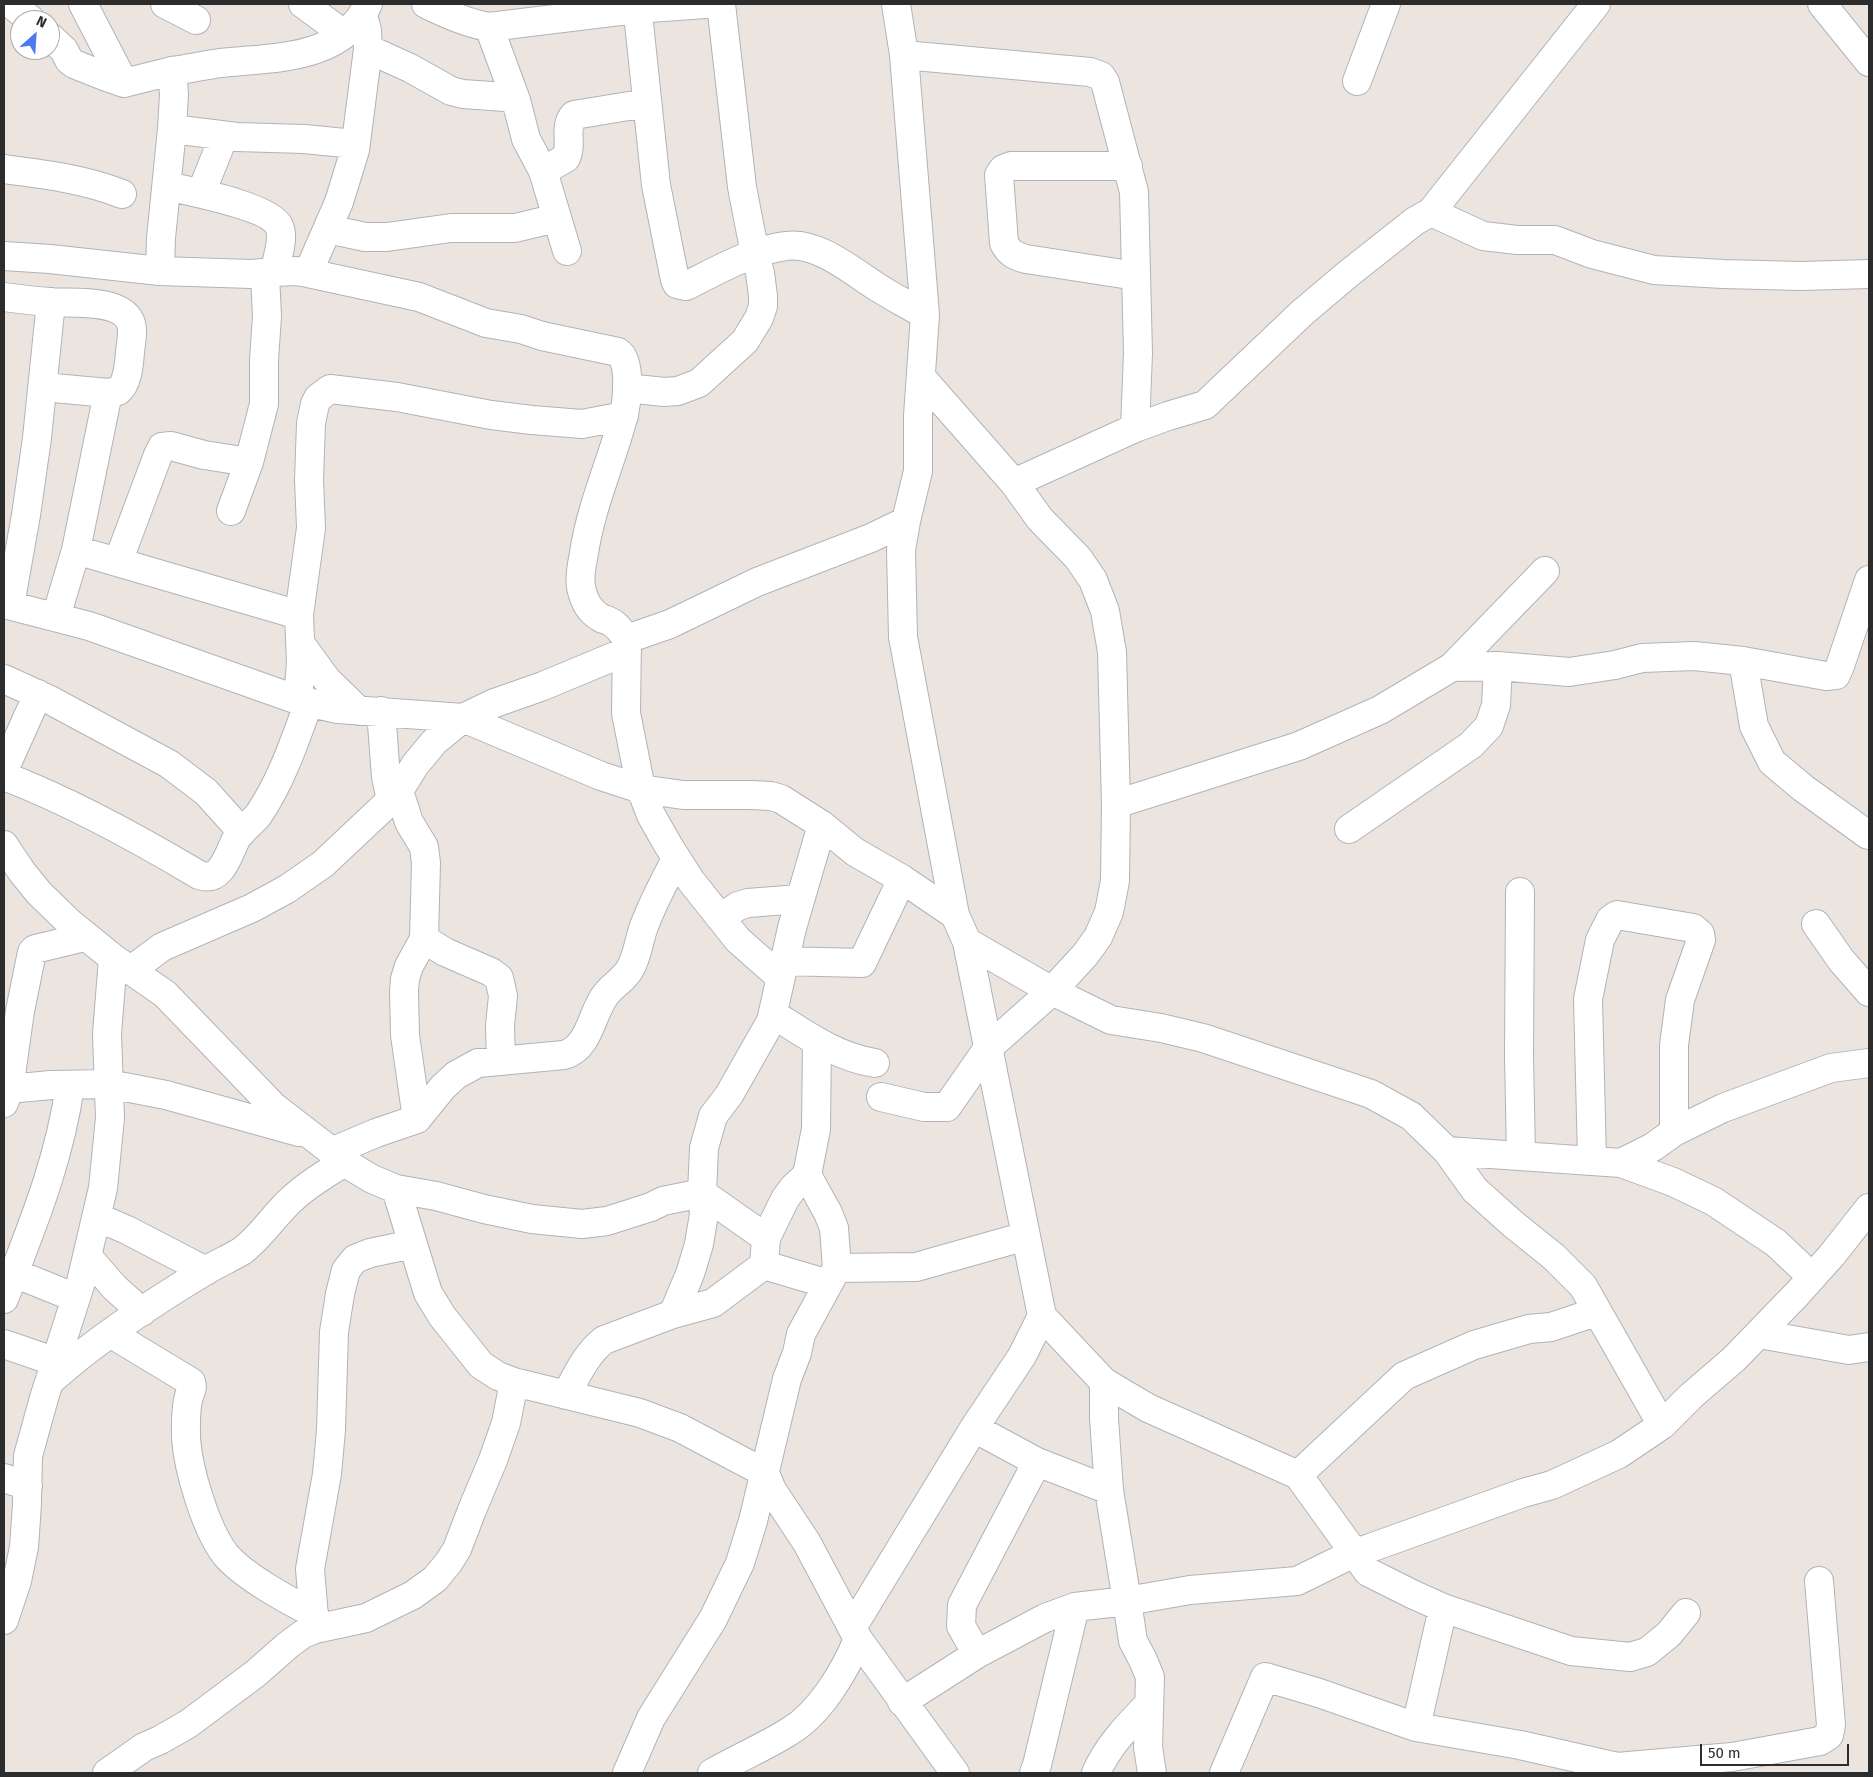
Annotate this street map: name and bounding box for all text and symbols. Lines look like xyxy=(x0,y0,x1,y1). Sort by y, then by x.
north arrow xyxy=(10,10,60,60)
text: N xyxy=(33,12,49,32)
scale bar xyxy=(1703,1734,1852,1766)
text: 50 m xyxy=(1708,1744,1741,1762)

